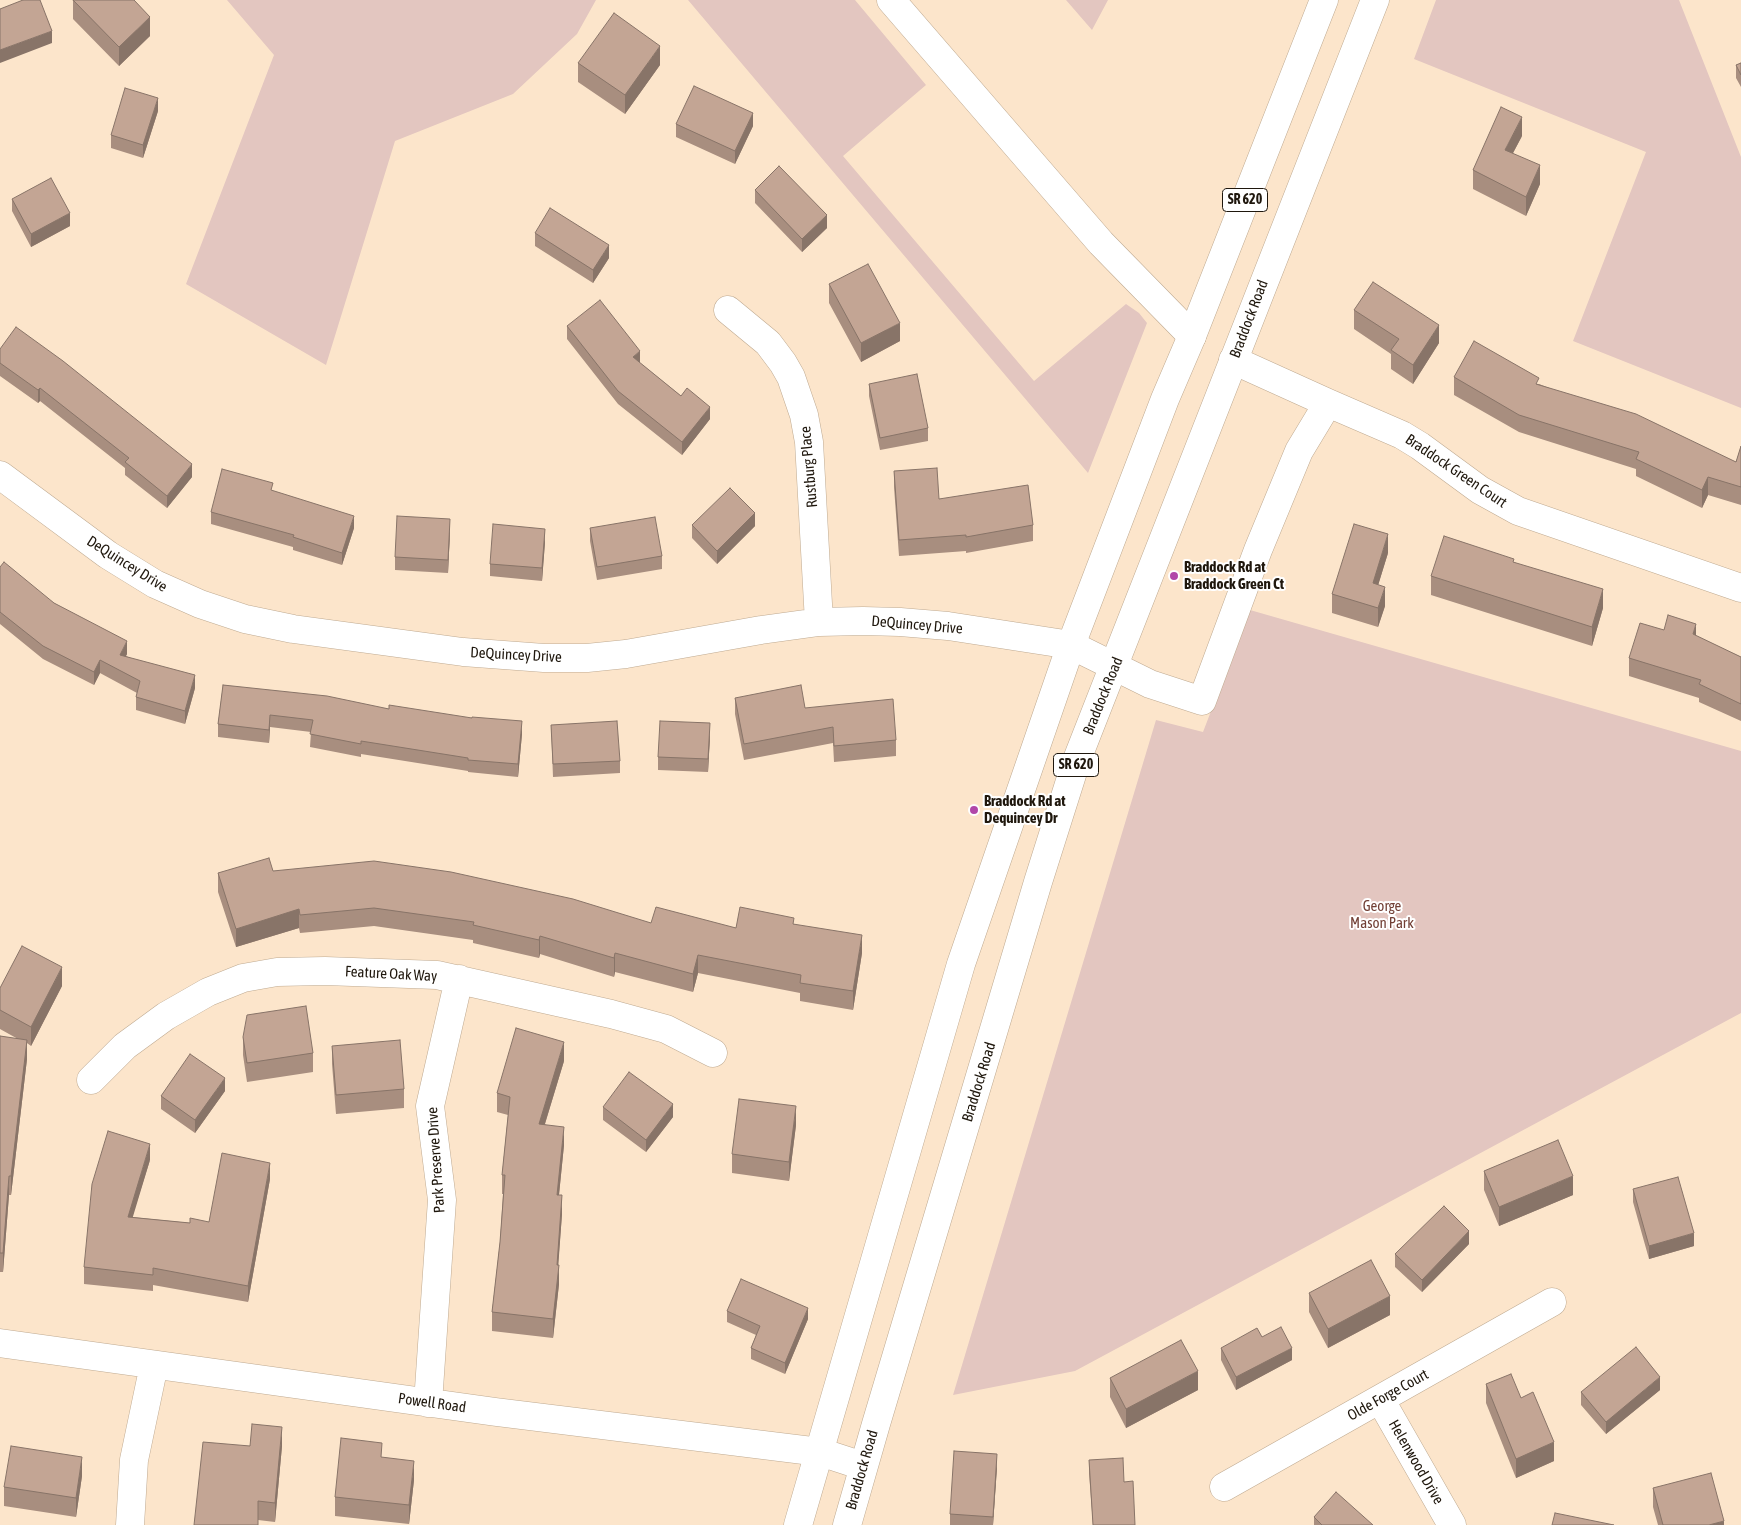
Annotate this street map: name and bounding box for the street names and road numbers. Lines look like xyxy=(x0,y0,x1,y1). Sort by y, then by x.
road number: SR 620 xyxy=(1222,188,1268,212)
street label: Braddock Road xyxy=(1226,277,1272,361)
street label: Rustburg Place xyxy=(796,425,822,509)
street label: Braddock Green Court xyxy=(1402,430,1510,512)
street label: DeQuincey Drive xyxy=(83,532,171,596)
street label: DeQuincey Drive xyxy=(871,612,963,638)
street label: DeQuincey Drive xyxy=(470,644,562,666)
street label: Braddock Road xyxy=(1079,654,1127,738)
road number: SR 620 xyxy=(1054,754,1098,776)
street label: Feature Oak Way xyxy=(344,963,438,985)
street label: Braddock Road xyxy=(958,1040,1000,1124)
street label: Park Preserve Drive xyxy=(423,1106,449,1214)
street label: Olde Forge Court xyxy=(1344,1365,1432,1425)
street label: Powell Road xyxy=(397,1389,467,1417)
street label: Helenwood Drive xyxy=(1385,1417,1447,1507)
street label: Braddock Road xyxy=(842,1428,882,1512)

